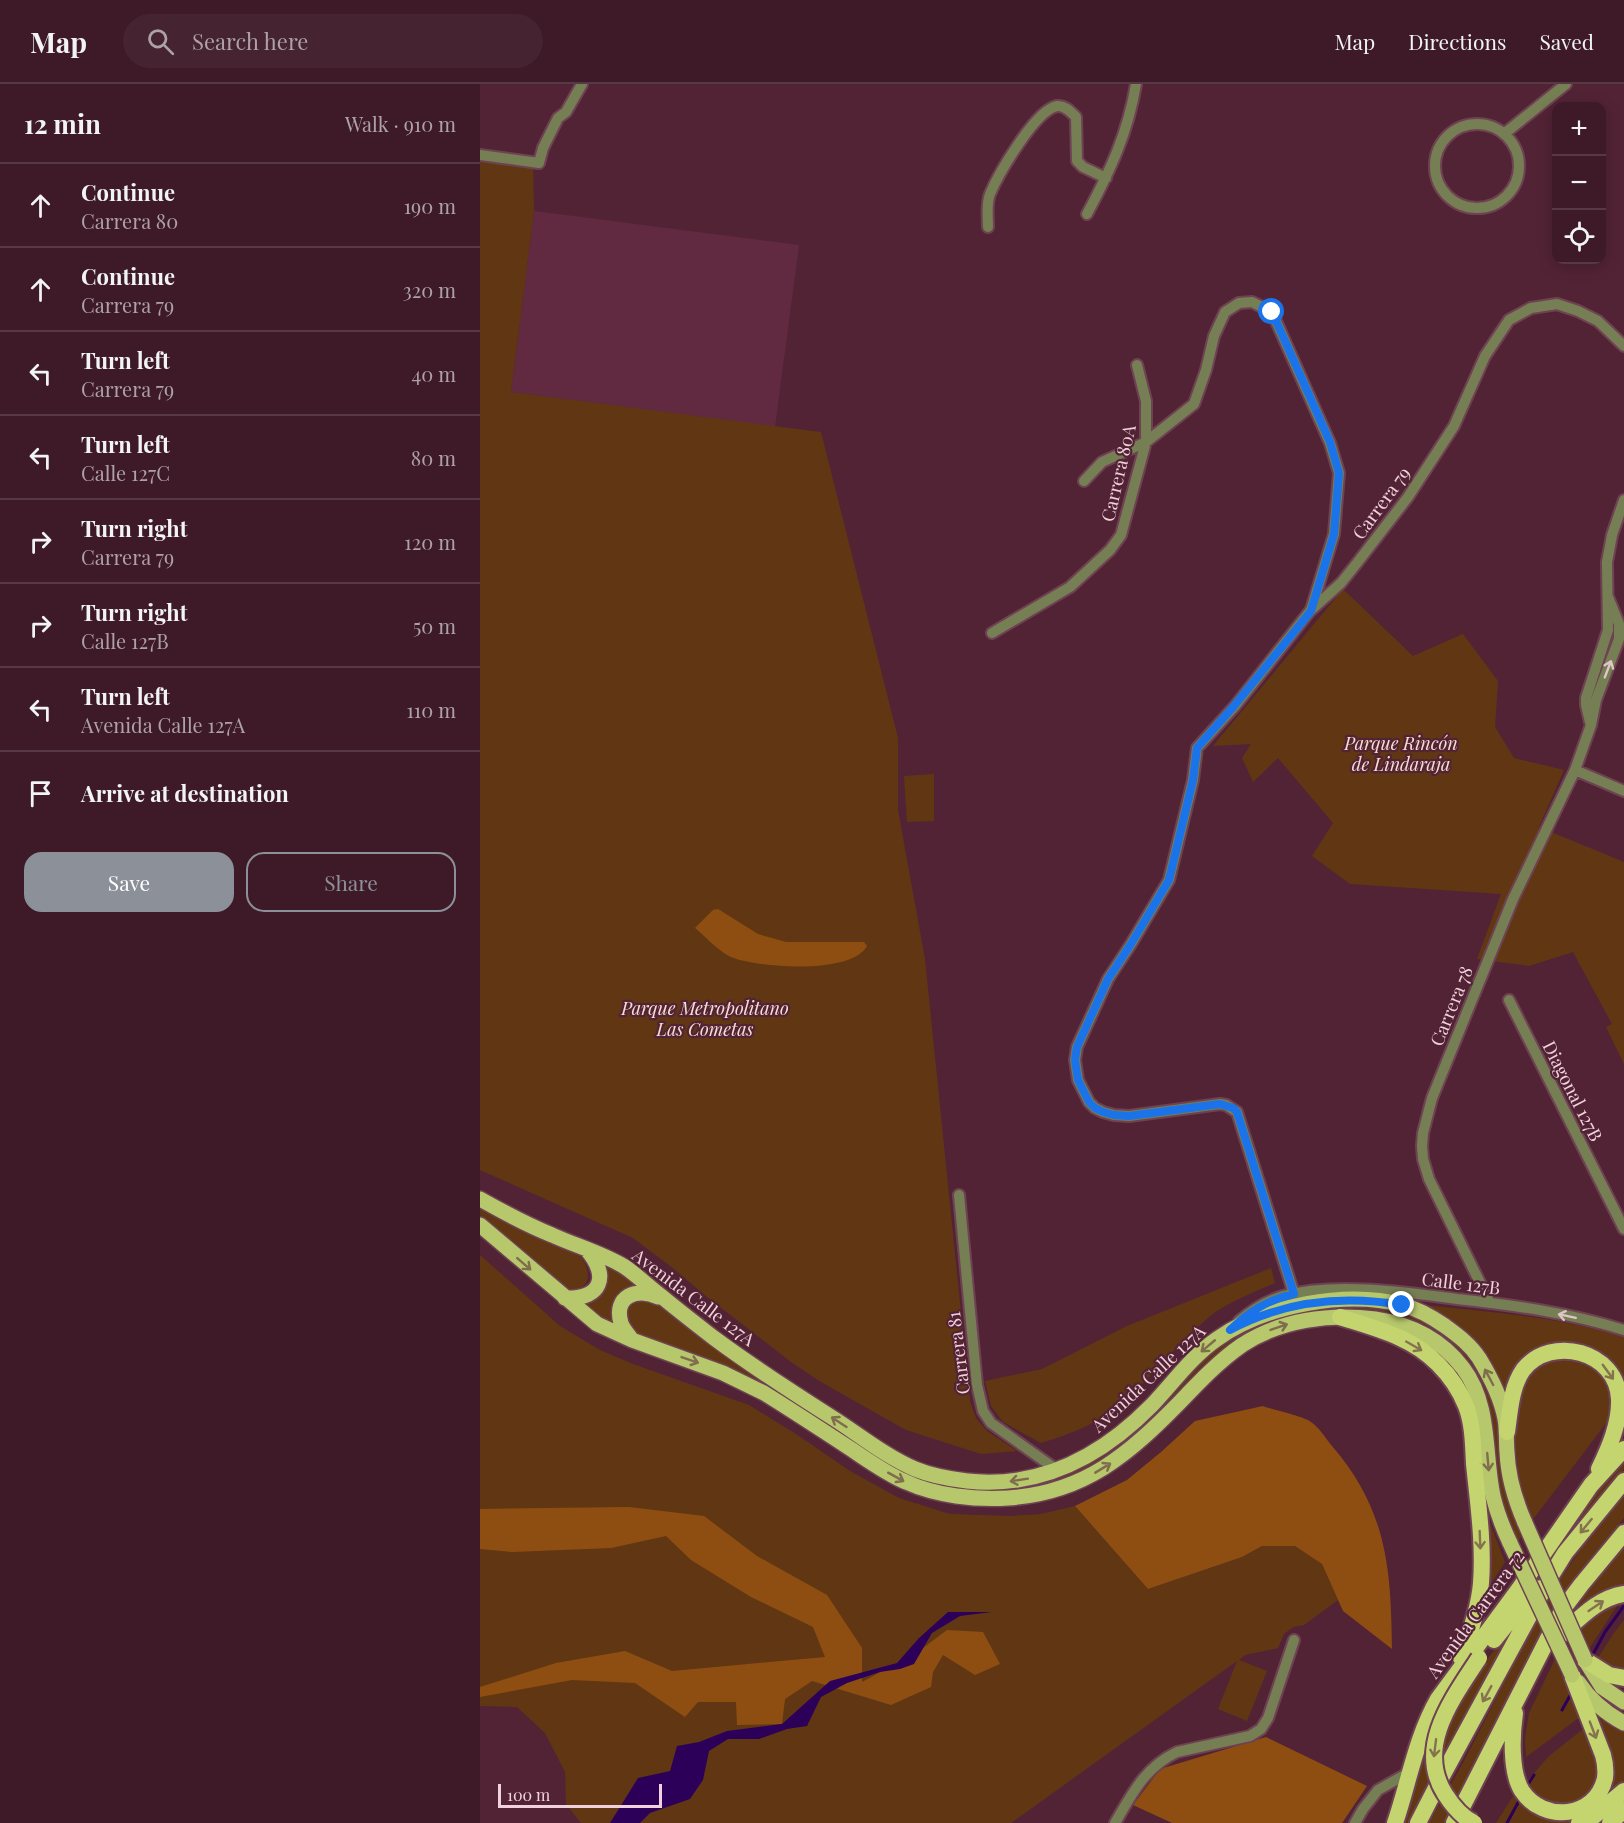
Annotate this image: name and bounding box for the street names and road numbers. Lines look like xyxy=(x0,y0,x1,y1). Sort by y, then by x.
street label: Carrera 80A xyxy=(1095,421,1141,524)
street label: Carrera 79 xyxy=(1347,462,1415,544)
street label: Carrera 78 xyxy=(1424,963,1478,1049)
street label: Diagonal 127B xyxy=(1537,1037,1609,1145)
street label: Avenida Calle 127A xyxy=(627,1242,761,1351)
street label: Calle 127B xyxy=(1420,1266,1502,1300)
street label: Carrera 81 xyxy=(941,1310,975,1396)
street label: Avenida Calle 127A xyxy=(1085,1318,1211,1438)
street label: Avenida Carrera 72 xyxy=(1420,1545,1529,1683)

